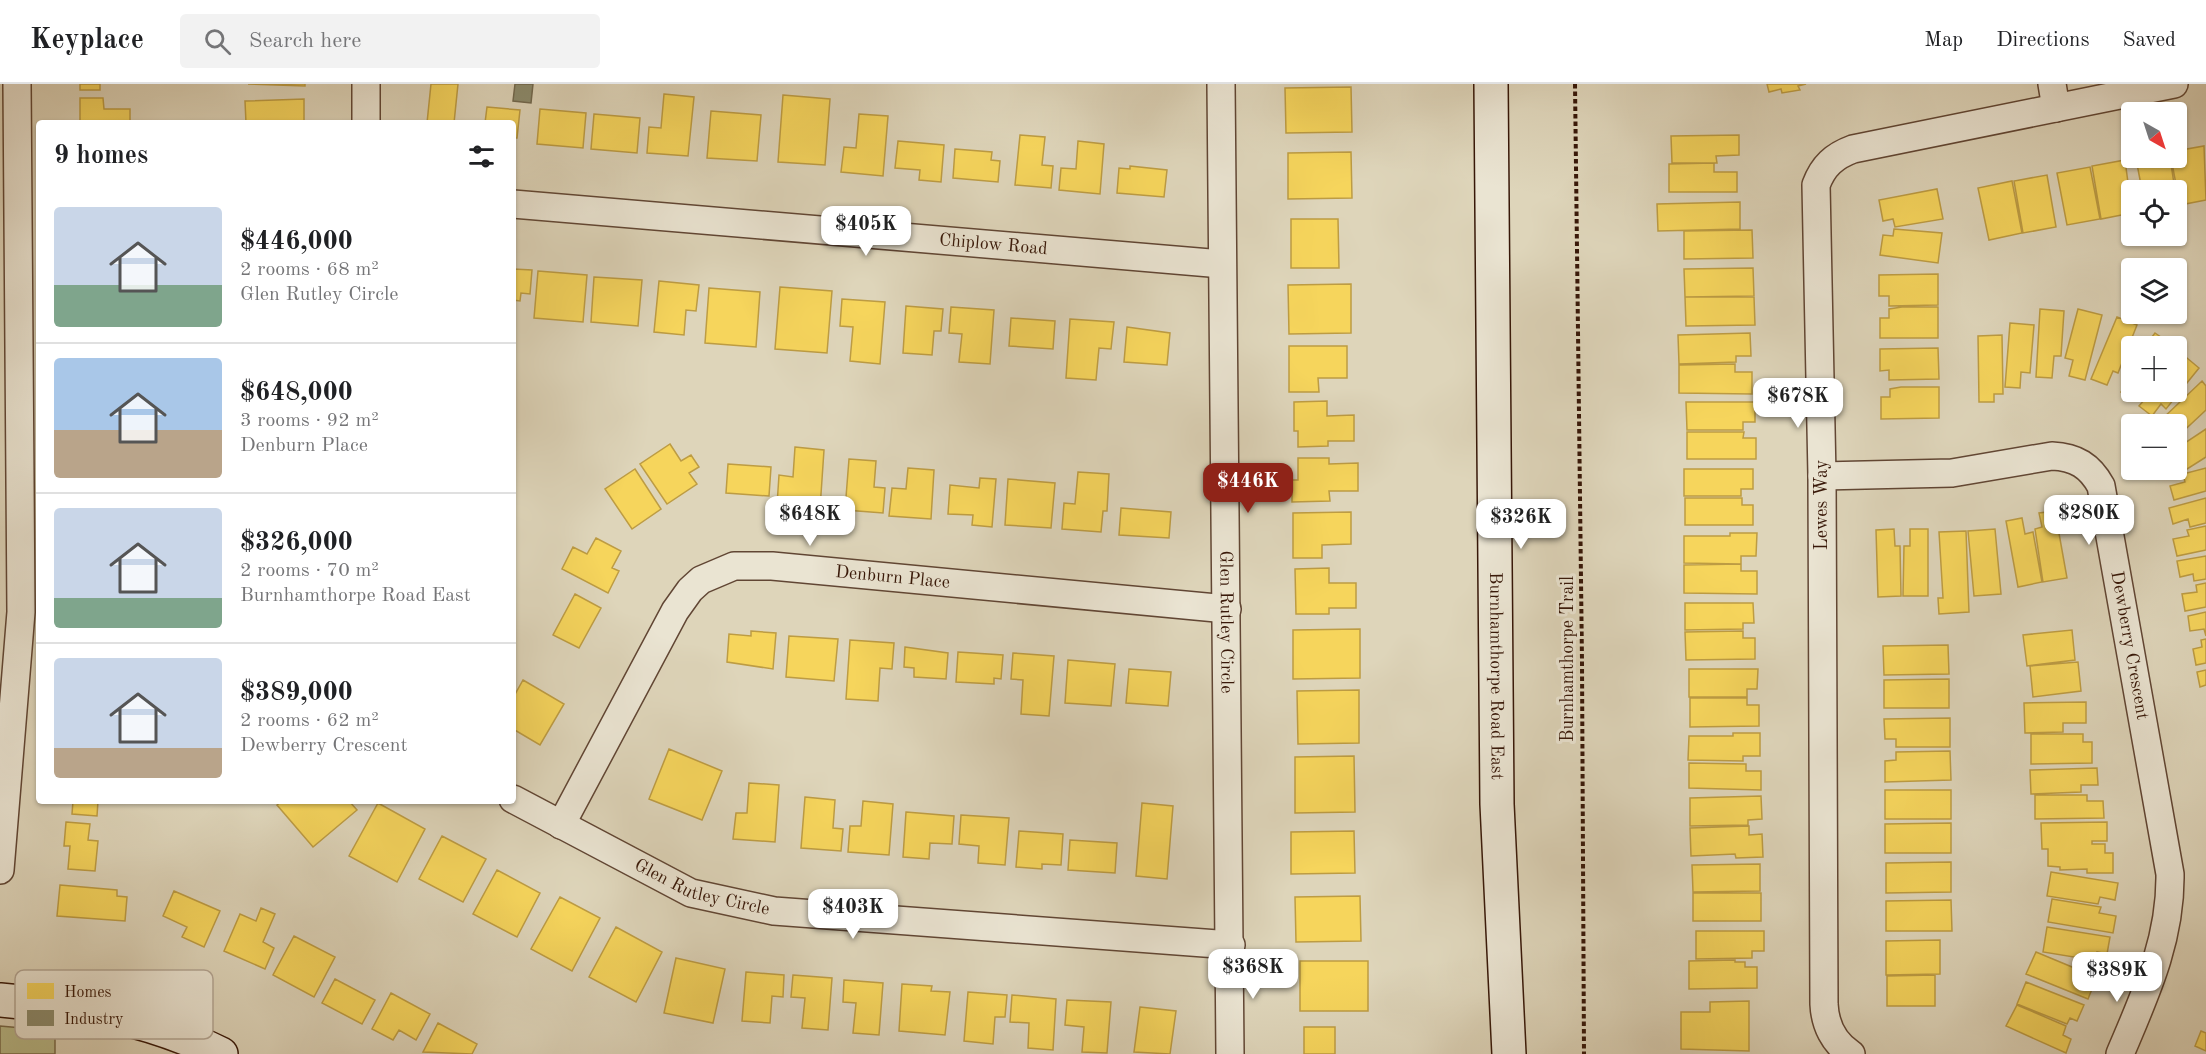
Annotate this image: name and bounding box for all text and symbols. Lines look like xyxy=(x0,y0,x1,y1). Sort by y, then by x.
search box xyxy=(180,14,600,68)
icon: search xyxy=(201,25,234,58)
text: Keyplace xyxy=(30,27,144,55)
text: Search here xyxy=(249,30,361,52)
text: Map xyxy=(1924,30,1963,51)
text: Directions xyxy=(1996,30,2090,51)
text: Saved xyxy=(2123,30,2176,51)
north arrow xyxy=(2121,102,2187,168)
map controls xyxy=(2121,102,2187,480)
icon: filters xyxy=(465,140,498,173)
text: 9 homes xyxy=(54,143,148,169)
button: locate xyxy=(2121,180,2187,246)
pin: $405K xyxy=(824,206,908,257)
text: $405K xyxy=(835,215,897,235)
text: $446,000 xyxy=(240,229,353,255)
icon: home xyxy=(102,231,174,303)
street label: Chiplow Road xyxy=(938,231,1048,258)
button: layers xyxy=(2121,258,2187,324)
text: 2 rooms · 68 m² xyxy=(240,260,379,280)
text: Glen Rutley Circle xyxy=(240,285,399,305)
button: + xyxy=(2121,336,2187,402)
pin: $678K xyxy=(1756,378,1840,429)
text: $648,000 xyxy=(240,380,353,406)
icon: home xyxy=(102,382,174,454)
text: $678K xyxy=(1767,387,1829,407)
text: 3 rooms · 92 m² xyxy=(240,411,379,431)
button: − xyxy=(2121,414,2187,480)
text: Denburn Place xyxy=(240,436,368,456)
street label: Lewes Way xyxy=(1813,459,1831,550)
pin: $446K xyxy=(1206,463,1290,514)
text: $446K xyxy=(1217,472,1279,492)
pin: $280K xyxy=(2047,495,2131,546)
pin: $648K xyxy=(768,496,852,547)
pin: $326K xyxy=(1479,499,1563,550)
text: $280K xyxy=(2058,504,2120,524)
text: $648K xyxy=(779,505,841,525)
text: $326K xyxy=(1490,508,1552,528)
text: $326,000 xyxy=(240,530,353,556)
icon: home xyxy=(102,532,174,604)
street label: Glen Rutley Circle xyxy=(1216,550,1236,693)
text: 2 rooms · 70 m² xyxy=(240,561,379,581)
street label: Denburn Place xyxy=(834,563,951,592)
street label: Dewberry Crescent xyxy=(2107,570,2151,721)
street label: Burnhamthorpe Road East xyxy=(1486,572,1506,780)
street label: Burnhamthorpe Trail xyxy=(1559,576,1577,742)
text: Burnhamthorpe Road East xyxy=(240,586,471,606)
text: $389,000 xyxy=(240,680,353,706)
icon: home xyxy=(102,682,174,754)
text: 2 rooms · 62 m² xyxy=(240,711,379,731)
text: Dewberry Crescent xyxy=(240,736,408,756)
street label: Glen Rutley Circle xyxy=(631,856,771,919)
pin: $403K xyxy=(811,889,895,940)
text: $403K xyxy=(822,898,884,918)
pin: $368K xyxy=(1211,949,1295,1000)
pin: $389K xyxy=(2075,952,2159,1003)
text: $368K xyxy=(1222,958,1284,978)
text: $389K xyxy=(2086,961,2148,981)
legend xyxy=(15,970,213,1039)
text: Homes xyxy=(64,985,112,1001)
text: Industry xyxy=(64,1012,124,1028)

